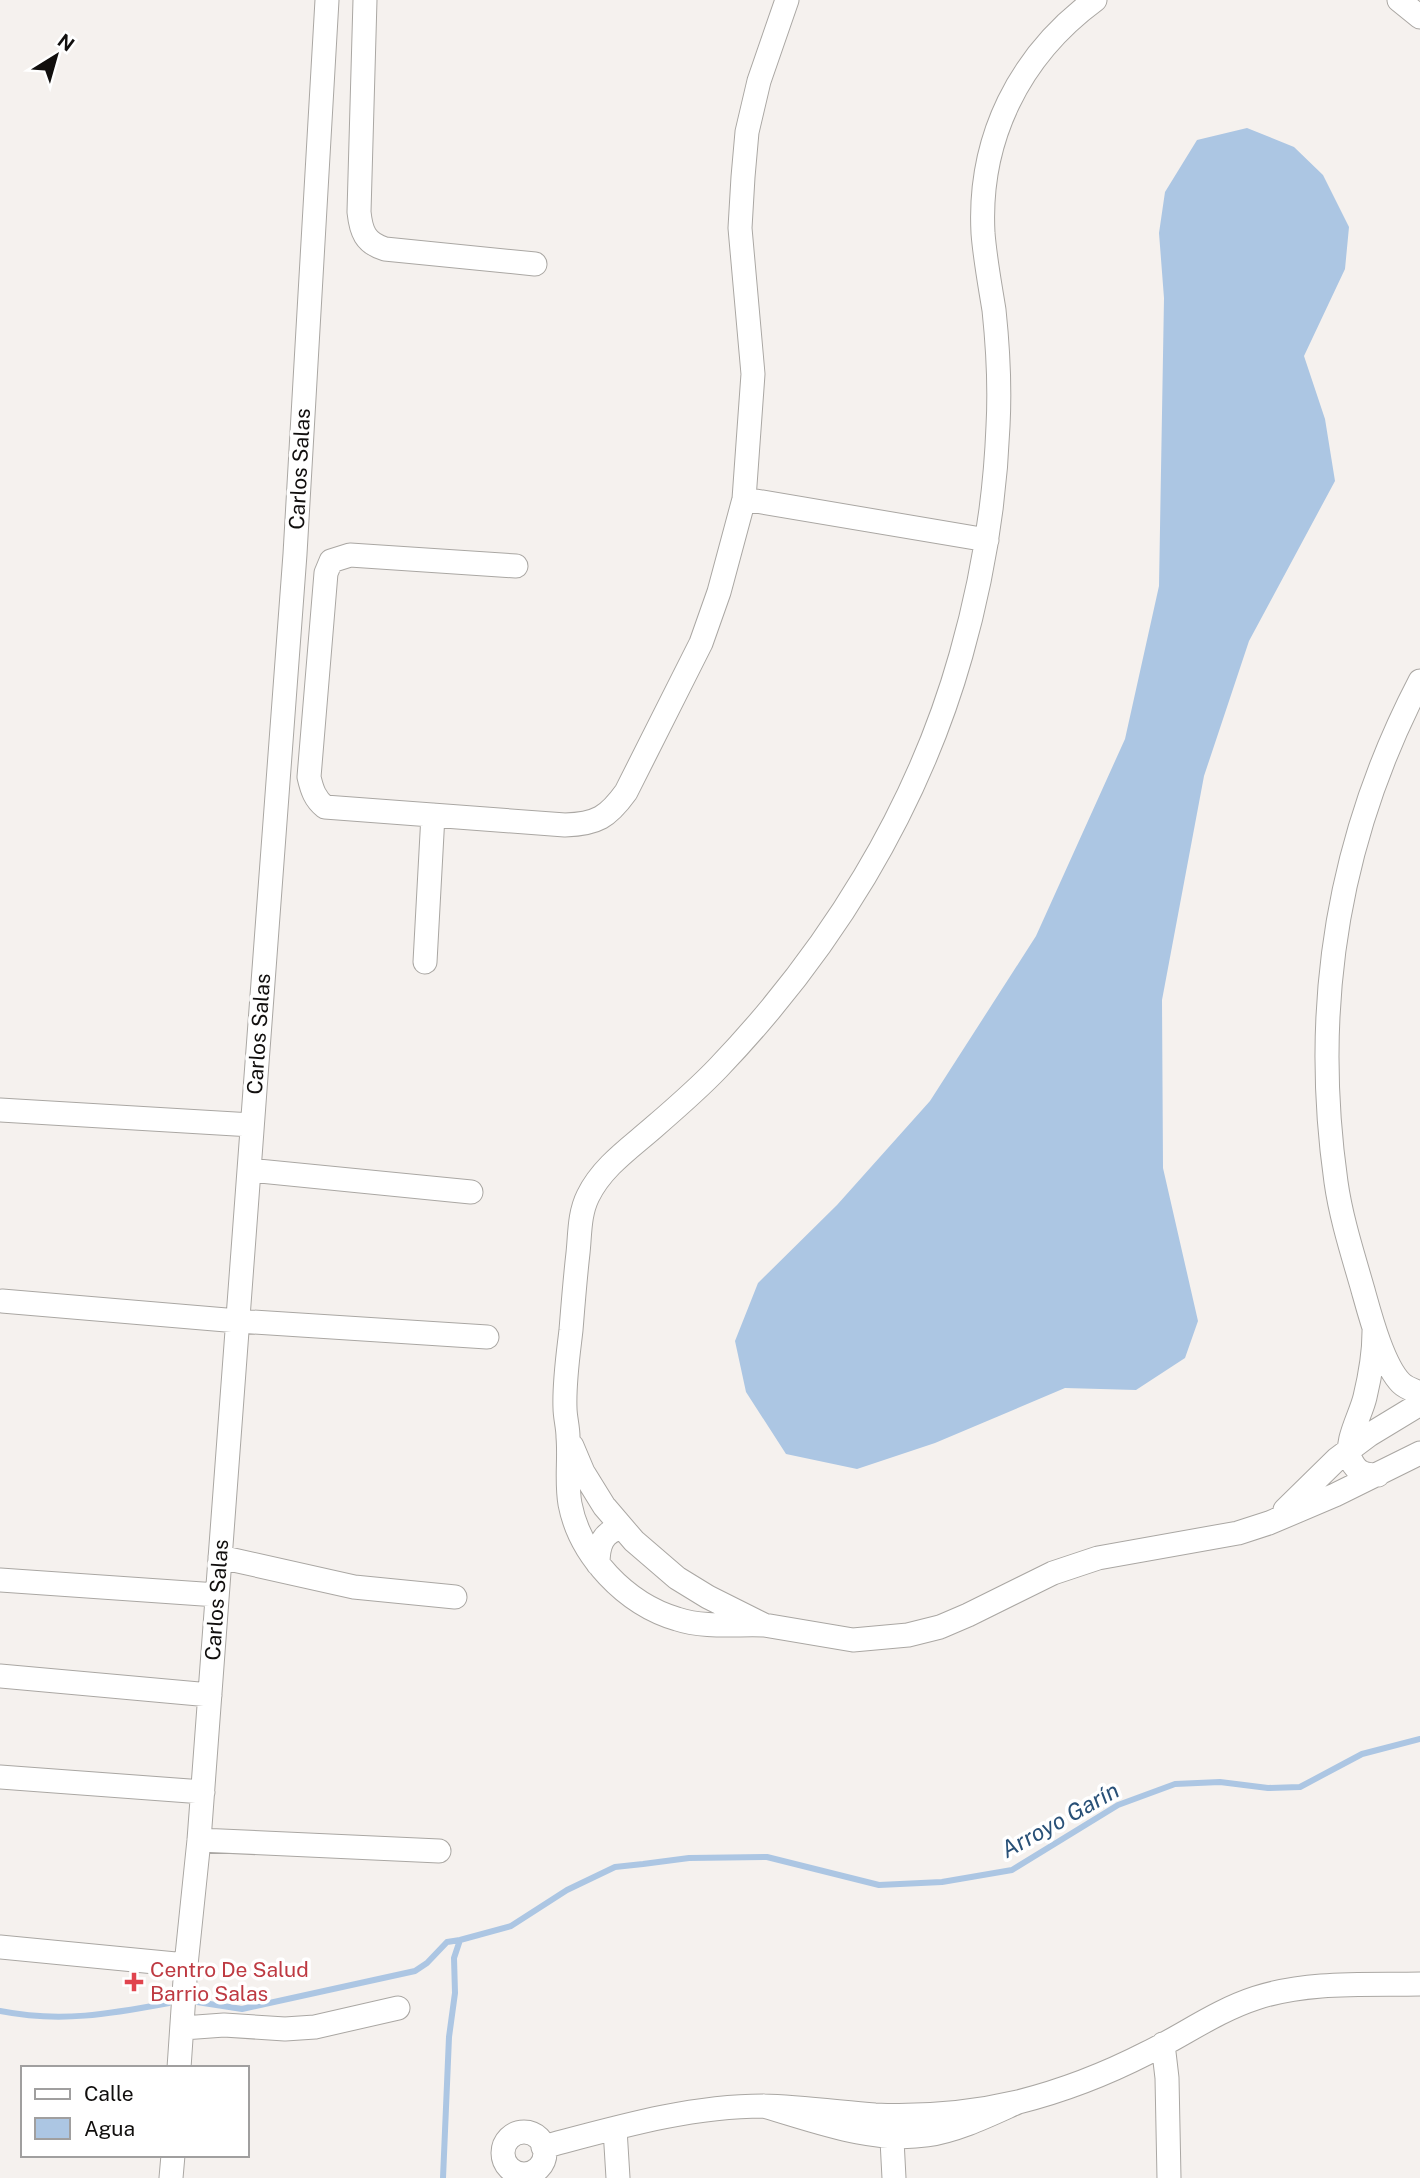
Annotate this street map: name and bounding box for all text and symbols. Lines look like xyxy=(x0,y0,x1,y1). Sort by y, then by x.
north arrow xyxy=(21,21,91,91)
text: N xyxy=(54,29,79,56)
street label: Carlos Salas xyxy=(284,408,315,530)
street label: Carlos Salas xyxy=(242,973,275,1095)
street label: Carlos Salas xyxy=(200,1539,233,1661)
water label: Arroyo Garín xyxy=(996,1776,1123,1863)
place label: Centro De Salud Barrio Salas xyxy=(150,1957,309,2006)
marker: Centro De Salud Barrio Salas xyxy=(124,1972,144,1992)
legend xyxy=(21,2066,248,2157)
text: Calle xyxy=(84,2081,134,2106)
text: Agua xyxy=(84,2116,135,2141)

